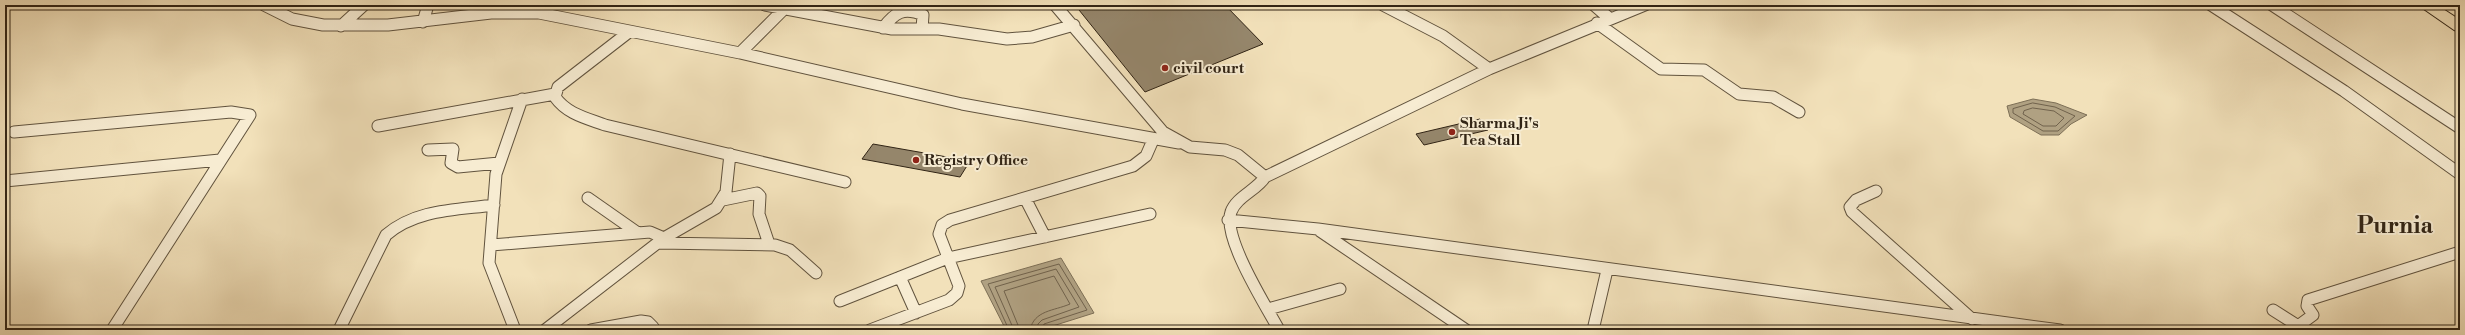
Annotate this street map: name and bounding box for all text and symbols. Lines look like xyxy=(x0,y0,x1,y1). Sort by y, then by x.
place label: civil court xyxy=(1173,59,1245,78)
marker: civil court xyxy=(1160,63,1170,73)
place label: Sharma Ji's Tea Stall xyxy=(1460,114,1539,150)
marker: Sharma Ji's Tea Stall xyxy=(1447,127,1457,137)
place label: Registry Office xyxy=(924,151,1028,170)
marker: Registry Office xyxy=(911,155,921,165)
district label: Purnia xyxy=(2357,212,2434,240)

